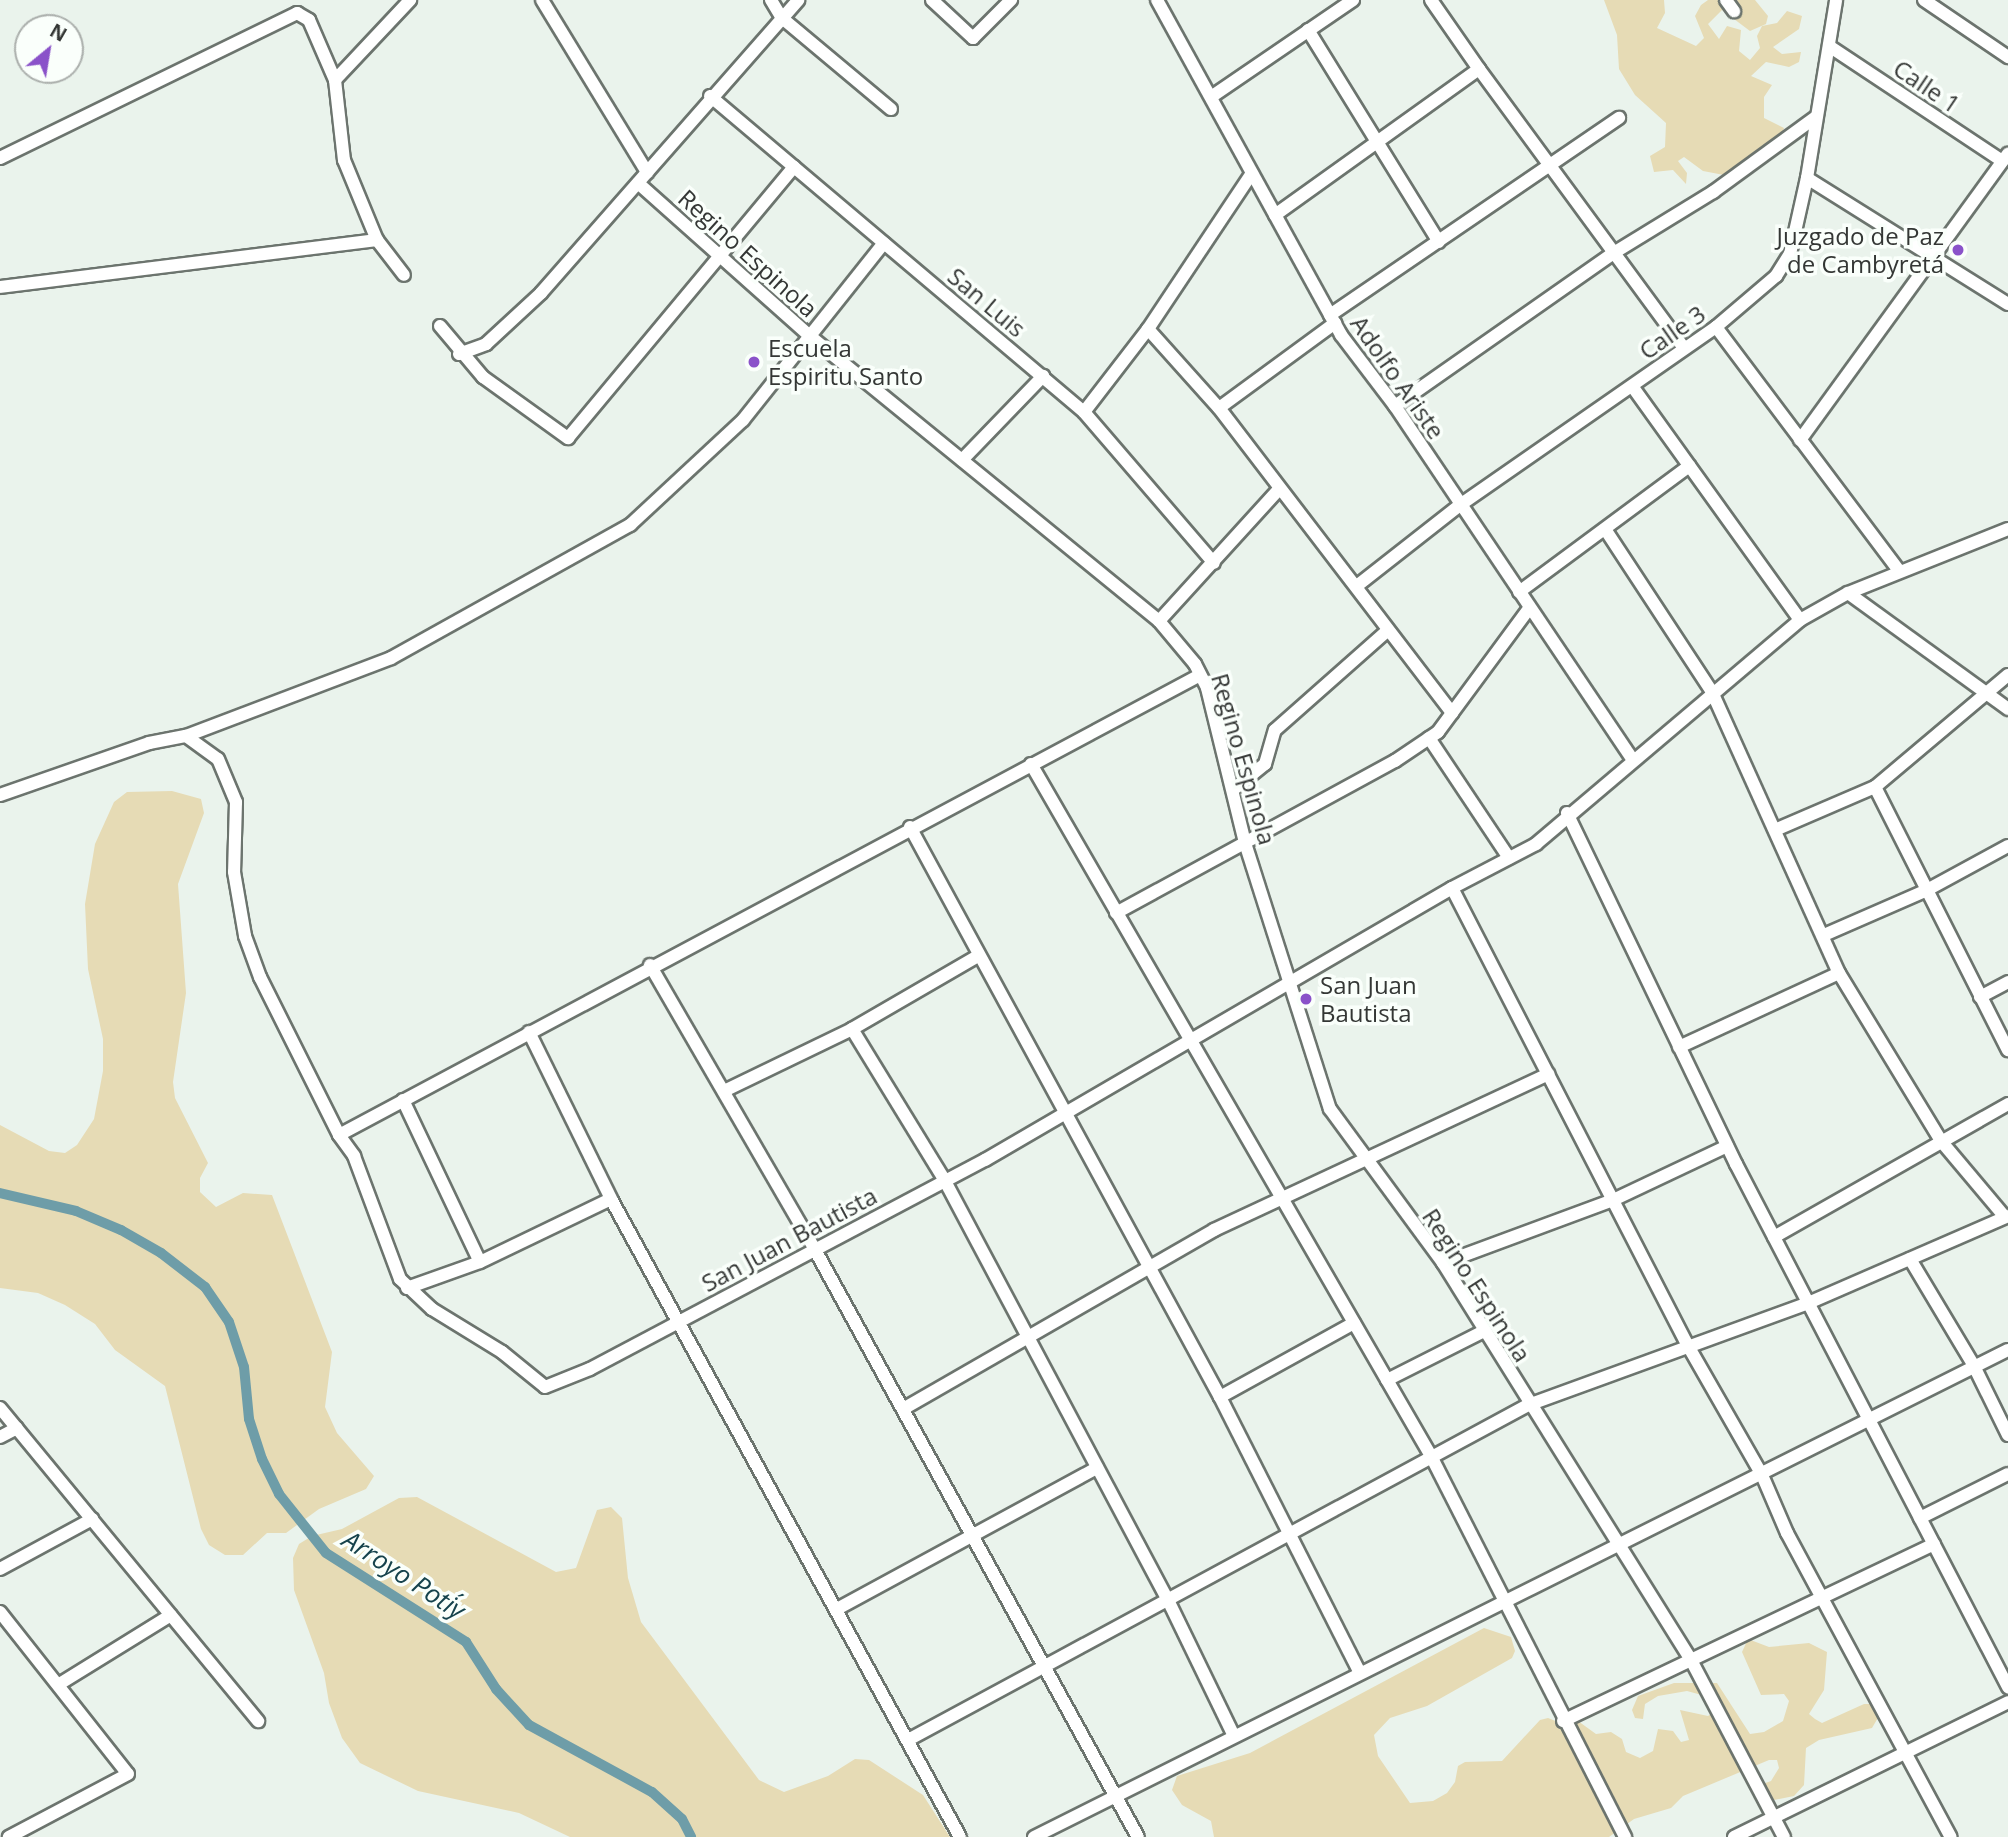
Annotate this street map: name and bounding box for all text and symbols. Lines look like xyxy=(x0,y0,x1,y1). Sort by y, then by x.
north arrow xyxy=(14,14,84,84)
text: N xyxy=(45,17,72,48)
street label: Calle 1 xyxy=(1888,53,1966,119)
street label: Regino Espinola xyxy=(673,183,823,323)
place label: Juzgado de Paz de Cambyretá xyxy=(1776,222,1944,278)
marker: Juzgado de Paz de Cambyretá xyxy=(1950,242,1966,258)
street label: San Luis xyxy=(942,261,1032,343)
street label: Calle 3 xyxy=(1633,299,1711,365)
street label: Adolfo Ariste xyxy=(1345,310,1451,444)
place label: Escuela Espiritu Santo xyxy=(768,334,923,390)
marker: Escuela Espiritu Santo xyxy=(746,354,762,370)
street label: Regino Espinola xyxy=(1206,670,1282,848)
place label: San Juan Bautista xyxy=(1320,971,1417,1027)
marker: San Juan Bautista xyxy=(1298,991,1314,1007)
street label: San Juan Bautista xyxy=(696,1181,882,1297)
street label: Regino Espinola xyxy=(1417,1203,1537,1367)
water label: Arroyo Poti´y xyxy=(337,1524,471,1626)

